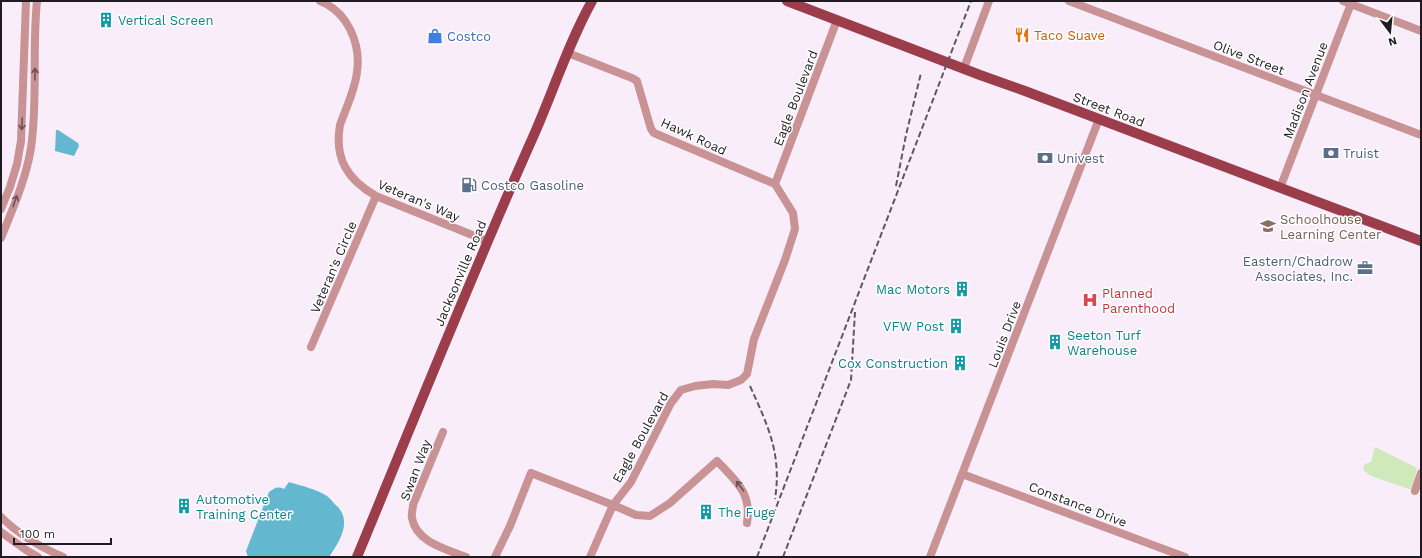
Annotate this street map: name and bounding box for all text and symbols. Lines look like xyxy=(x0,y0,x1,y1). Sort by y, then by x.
building icon: Vertical Screen xyxy=(97,11,115,29)
north arrow xyxy=(1370,12,1410,52)
place label: Vertical Screen xyxy=(118,13,214,28)
restaurant icon: Taco Suave xyxy=(1013,26,1031,44)
shop icon: Costco xyxy=(426,27,444,45)
place label: Taco Suave xyxy=(1034,28,1105,43)
place label: Costco xyxy=(447,29,491,44)
text: N xyxy=(1387,34,1398,49)
street label: Olive Street xyxy=(1211,37,1287,78)
street label: Madison Avenue xyxy=(1280,40,1331,141)
street label: Eagle Boulevard xyxy=(770,48,821,148)
one-way arrow xyxy=(31,68,38,81)
street label: Street Road xyxy=(1071,89,1147,130)
street label: Hawk Road xyxy=(659,115,729,158)
one-way arrow xyxy=(19,117,26,130)
bank icon: Truist xyxy=(1322,144,1340,162)
place label: Truist xyxy=(1343,146,1380,161)
bank icon: Univest xyxy=(1036,149,1054,167)
place label: Univest xyxy=(1057,151,1105,166)
street label: Veteran's Way xyxy=(375,176,462,225)
fuel station icon: Costco Gasoline xyxy=(460,176,478,194)
place label: Costco Gasoline xyxy=(481,178,584,193)
one-way arrow xyxy=(12,196,20,208)
place label: Schoolhouse Learning Center xyxy=(1280,212,1381,242)
school or university icon: Schoolhouse Learning Center xyxy=(1259,217,1277,235)
street label: Jacksonville Road xyxy=(431,218,490,328)
street label: Veteran's Circle xyxy=(307,219,360,316)
place label: Eastern/Chadrow Associates, Inc. xyxy=(1243,254,1353,284)
office icon: Eastern/Chadrow Associates, Inc. xyxy=(1356,259,1374,277)
building icon: Mac Motors xyxy=(953,280,971,298)
place label: Mac Motors xyxy=(876,282,950,297)
place label: Planned Parenthood xyxy=(1102,286,1175,316)
hospital icon: Planned Parenthood xyxy=(1081,291,1099,309)
street label: Louis Drive xyxy=(985,299,1024,370)
building icon: VFW Post xyxy=(947,317,965,335)
place label: VFW Post xyxy=(883,319,945,334)
place label: Seeton Turf Warehouse xyxy=(1067,328,1141,358)
building icon: Seeton Turf Warehouse xyxy=(1046,333,1064,351)
building icon: Cox Construction xyxy=(951,354,969,372)
place label: Cox Construction xyxy=(838,356,948,371)
street label: Eagle Boulevard xyxy=(609,389,672,485)
street label: Swan Way xyxy=(397,437,434,503)
street label: Constance Drive xyxy=(1027,479,1129,530)
one-way arrow xyxy=(735,481,744,492)
place label: Automotive Training Center xyxy=(196,492,292,522)
building icon: Automotive Training Center xyxy=(175,497,193,515)
building icon: The Fuge xyxy=(697,503,715,521)
place label: The Fuge xyxy=(718,505,775,520)
scale bar xyxy=(14,520,111,546)
text: 100 m xyxy=(20,527,55,541)

